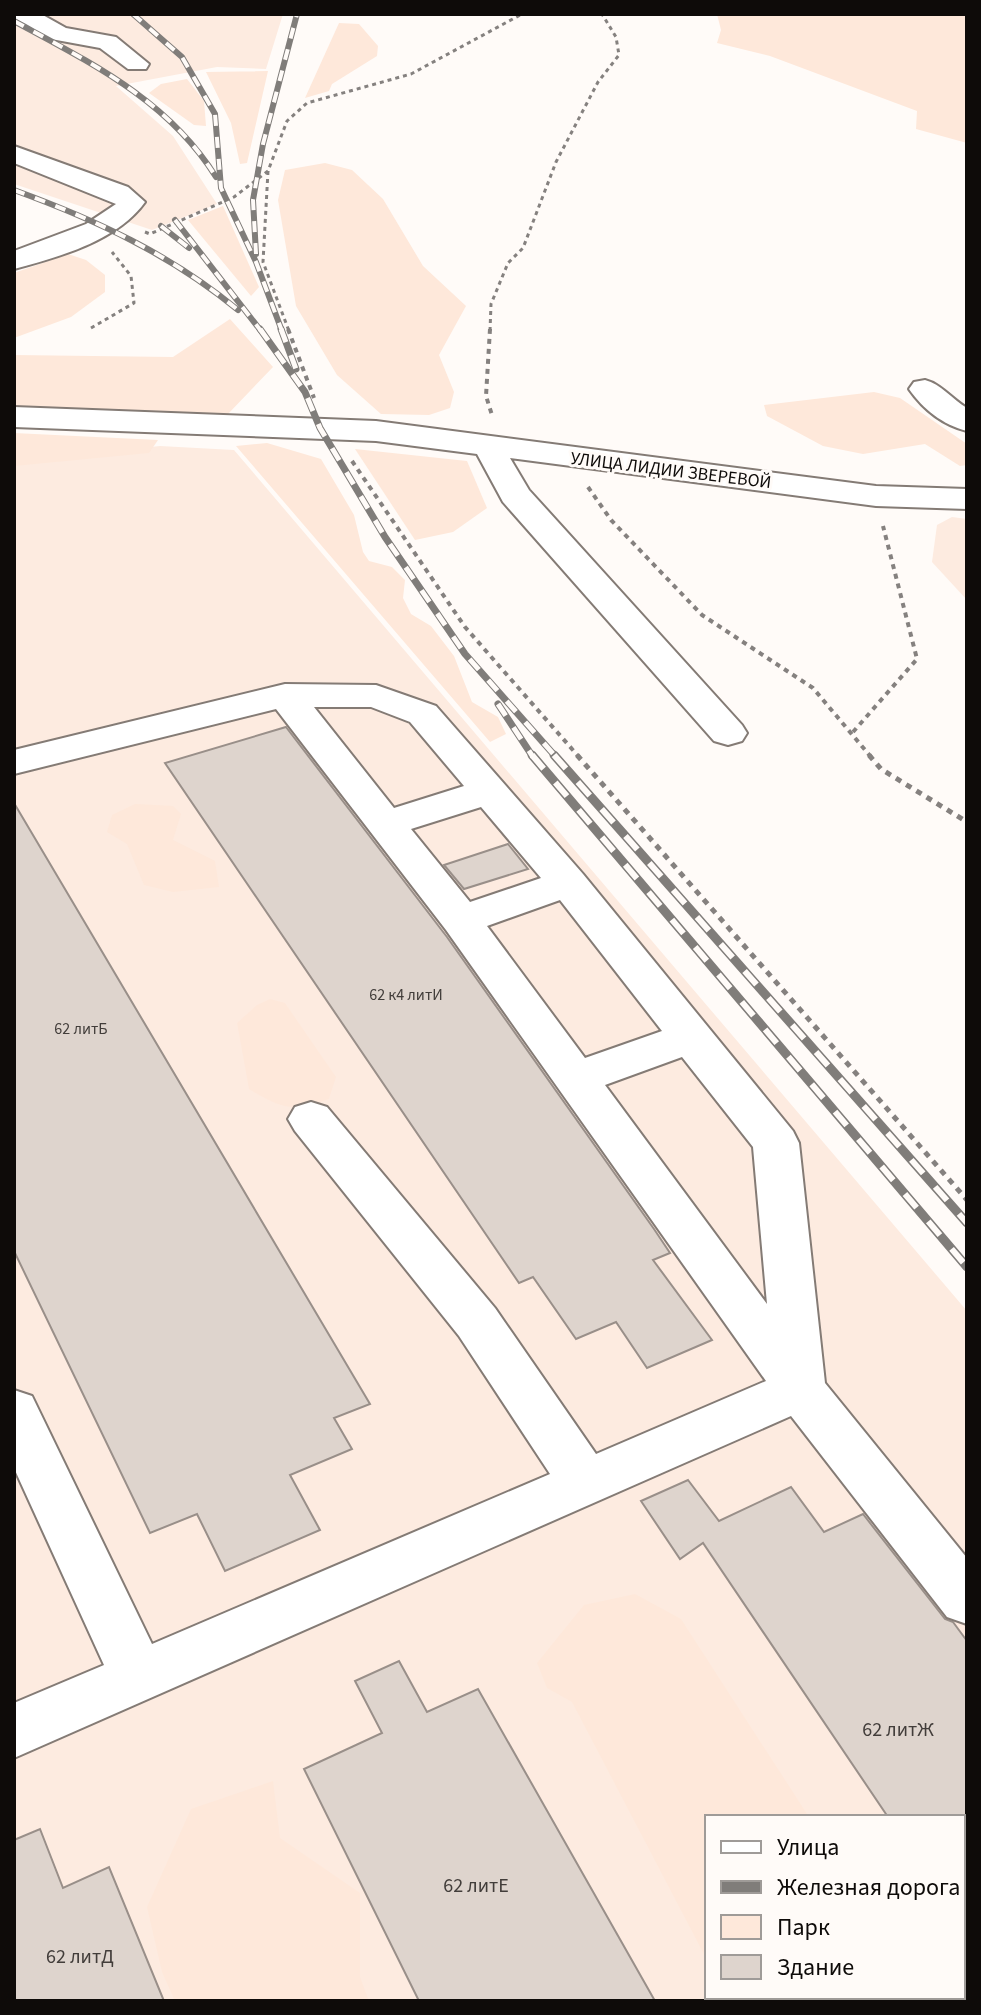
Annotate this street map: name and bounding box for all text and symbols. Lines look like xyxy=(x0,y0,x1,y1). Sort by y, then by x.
street label: УЛИЦА ЛИДИИ ЗВЕРЕВОЙ xyxy=(569,446,773,495)
house number: 62 к4 литИ xyxy=(369,984,443,1006)
house number: 62 литБ xyxy=(54,1018,108,1040)
house number: 62 литЖ xyxy=(862,1716,934,1744)
legend xyxy=(705,1815,965,1999)
text: Улица xyxy=(777,1830,839,1865)
text: Железная дорога xyxy=(777,1870,960,1905)
house number: 62 литЕ xyxy=(443,1872,509,1900)
text: Парк xyxy=(777,1910,830,1945)
house number: 62 литД xyxy=(46,1943,114,1971)
text: Здание xyxy=(777,1950,854,1985)

